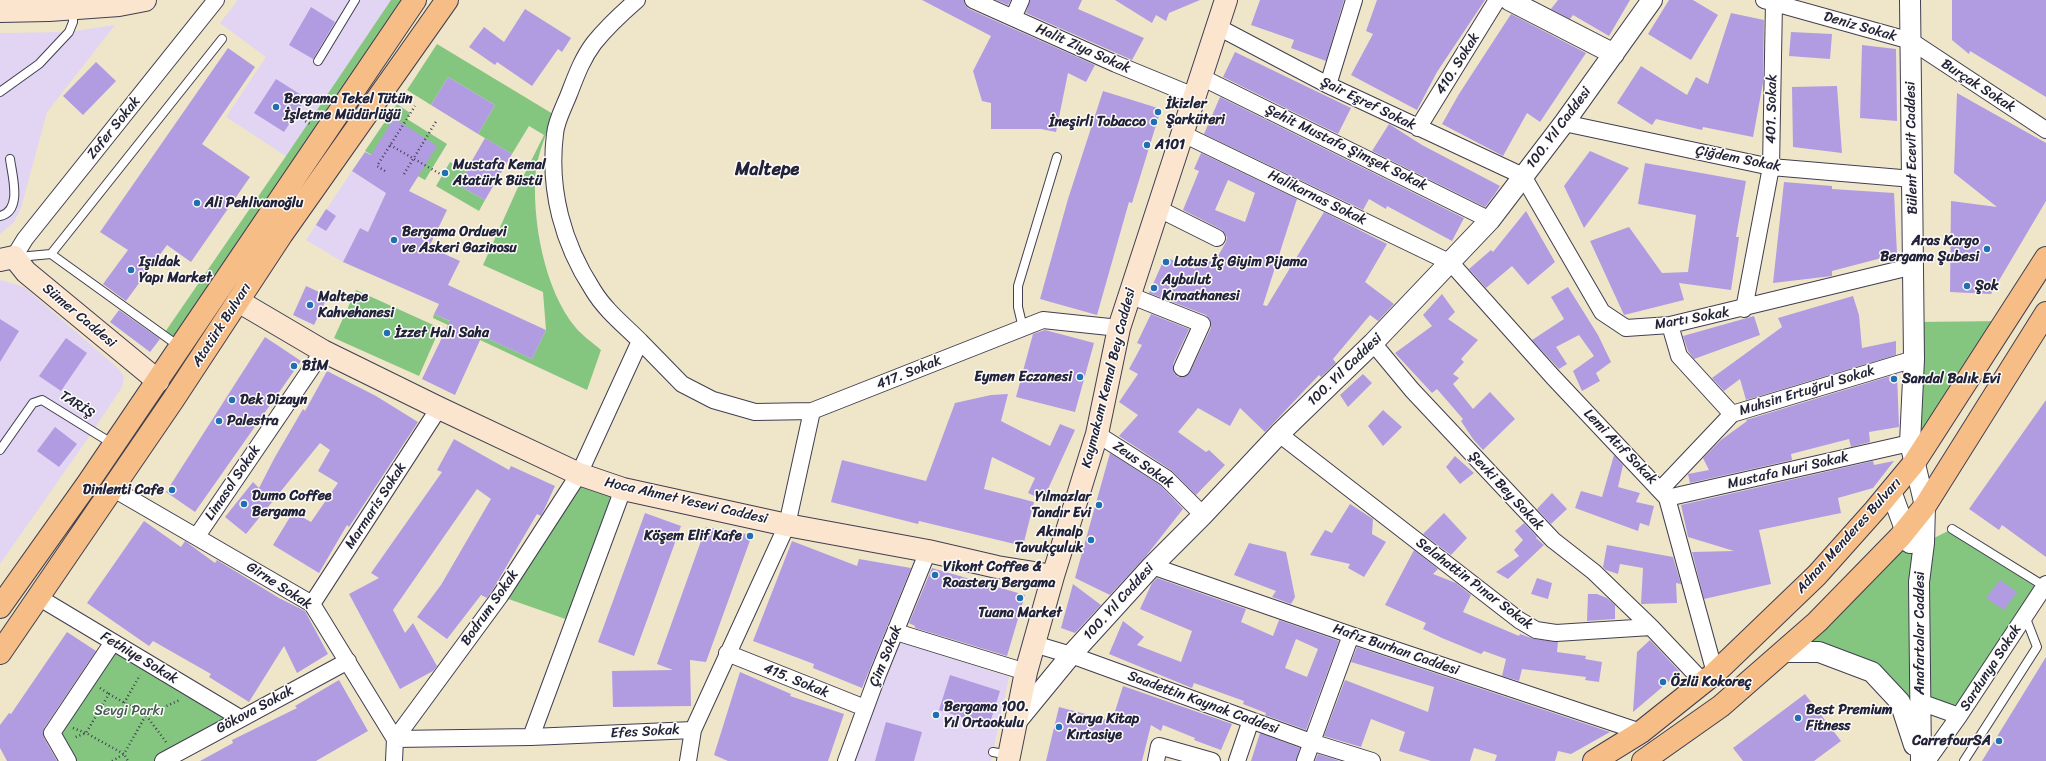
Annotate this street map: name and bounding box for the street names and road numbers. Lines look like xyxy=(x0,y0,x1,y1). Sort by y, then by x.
street label: Deniz Sokak xyxy=(1822,9,1898,45)
street label: Halit Ziya Sokak xyxy=(1033,21,1133,77)
street label: 410. Sokak xyxy=(1433,30,1483,98)
street label: Burçak Sokak xyxy=(1938,56,2018,116)
street label: Şair Eşref Sokak xyxy=(1318,74,1418,134)
street label: 401. Sokak xyxy=(1763,74,1781,144)
street label: Bülent Ecevit Caddesi xyxy=(1902,81,1922,215)
street label: 100. Yıl Caddesi xyxy=(1523,84,1595,172)
street label: Zafer Sokak xyxy=(84,93,144,163)
street label: Şehit Mustafa Şimşek Sokak xyxy=(1262,101,1430,195)
street label: Çiğdem Sokak xyxy=(1694,143,1782,175)
street label: Halikarnas Sokak xyxy=(1265,167,1369,229)
street label: Sümer Caddesi xyxy=(39,280,119,352)
street label: Atatürk Bulvarı xyxy=(189,280,255,370)
street label: Kaymakam Kemal Bey Caddesi xyxy=(1078,286,1140,470)
street label: Martı Sokak xyxy=(1653,304,1731,334)
street label: 100. Yıl Caddesi xyxy=(1304,330,1386,410)
street label: 417. Sokak xyxy=(874,352,944,394)
street label: Muhsin Ertuğrul Sokak xyxy=(1737,362,1877,420)
street label: TARİŞ xyxy=(56,388,98,422)
street label: Lemi Atıf Sokak xyxy=(1580,406,1660,488)
street label: Zeus Sokak xyxy=(1109,438,1177,492)
street label: Limasol Sokak xyxy=(202,442,264,524)
street label: Şevki Bey Sokak xyxy=(1465,448,1547,534)
street label: Mustafa Nuri Sokak xyxy=(1726,449,1850,493)
street label: Marmaris Sokak xyxy=(342,460,410,552)
street label: Hoca Ahmet Yesevi Caddesi xyxy=(603,474,769,528)
street label: Adnan Menderes Bulvarı xyxy=(1793,475,1905,597)
street label: Selahattin Pınar Sokak xyxy=(1412,535,1536,633)
street label: Girne Sokak xyxy=(243,559,315,613)
street label: 100. Yıl Caddesi xyxy=(1080,560,1158,644)
street label: Bodrum Sokak xyxy=(458,567,522,649)
street label: Anafartalar Caddesi xyxy=(1912,571,1928,695)
street label: Hafız Burhan Caddesi xyxy=(1331,621,1461,679)
street label: Sardunya Sokak xyxy=(1957,622,2025,714)
street label: Çim Sokak xyxy=(866,623,906,689)
street label: Fethiye Sokak xyxy=(97,628,181,688)
street label: 415. Sokak xyxy=(761,660,831,702)
street label: Saadettin Kaynak Caddesi xyxy=(1125,668,1281,738)
street label: Gökova Sokak xyxy=(213,683,297,737)
street label: Efes Sokak xyxy=(610,722,680,742)

